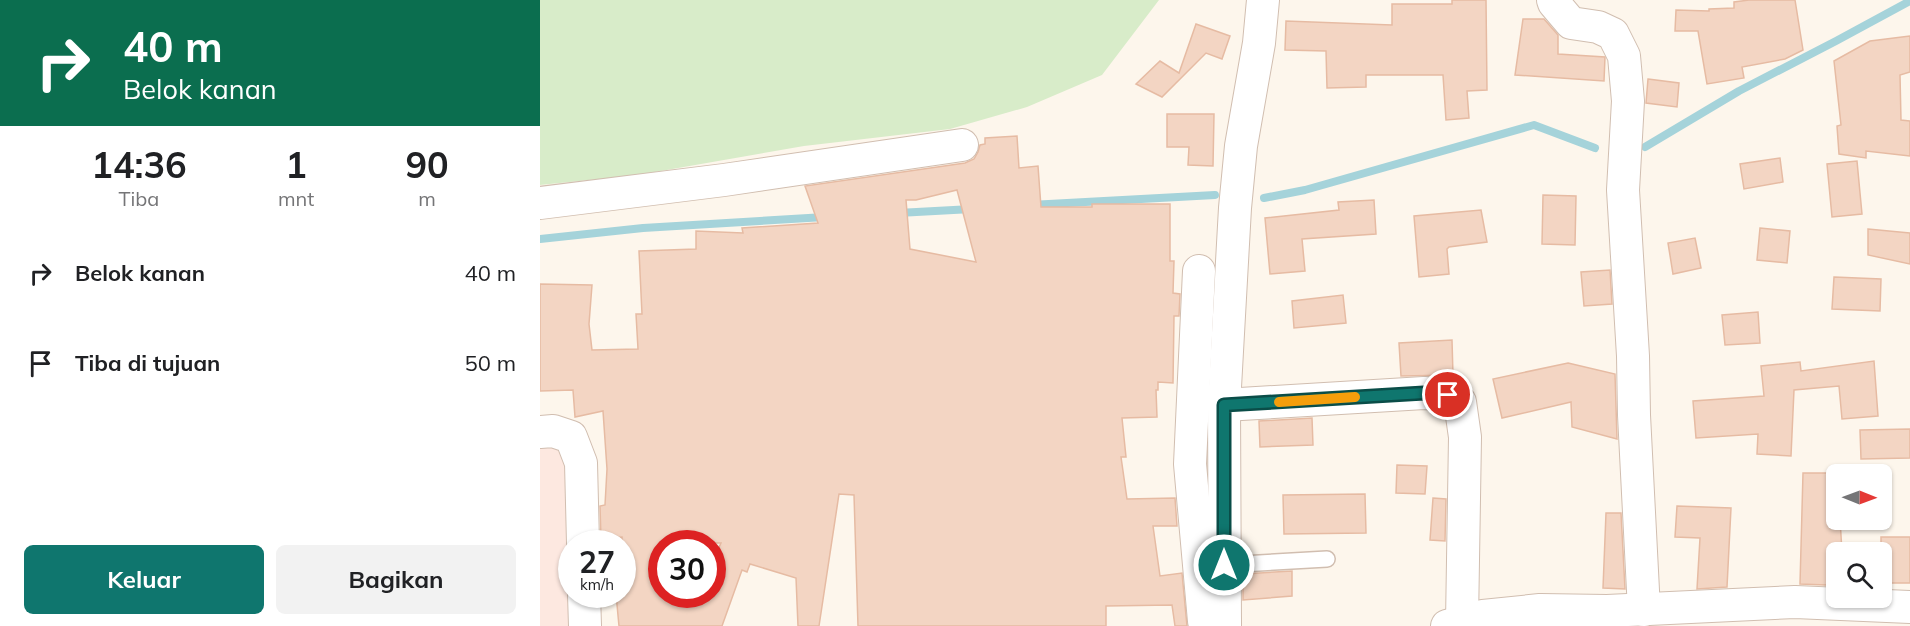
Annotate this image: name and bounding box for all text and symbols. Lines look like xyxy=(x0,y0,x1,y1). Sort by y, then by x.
text: 40 m xyxy=(123,20,223,73)
icon: right xyxy=(24,24,102,102)
text: Belok kanan xyxy=(123,72,277,106)
text: 14:36 xyxy=(91,142,187,187)
text: 1 xyxy=(285,142,307,187)
text: 90 xyxy=(406,142,449,187)
text: Tiba xyxy=(119,186,159,211)
text: mnt xyxy=(278,186,314,211)
text: m xyxy=(418,186,436,211)
icon: right xyxy=(24,257,57,290)
text: Belok kanan xyxy=(75,259,205,287)
text: 40 m xyxy=(465,259,516,287)
icon: arrive xyxy=(24,347,57,380)
text: Tiba di tujuan xyxy=(75,349,220,377)
text: 50 m xyxy=(465,349,516,377)
pin xyxy=(1422,369,1473,420)
icon: arrive xyxy=(1431,378,1464,411)
north arrow xyxy=(1826,464,1892,530)
map controls xyxy=(1826,464,1892,608)
speed limit sign: 30 xyxy=(648,530,726,608)
position arrow xyxy=(1192,533,1256,597)
button: search xyxy=(1826,542,1892,608)
text: 27 xyxy=(579,543,615,581)
button: Keluar xyxy=(24,545,264,614)
button: Bagikan xyxy=(276,545,516,614)
text: km/h xyxy=(580,575,614,594)

